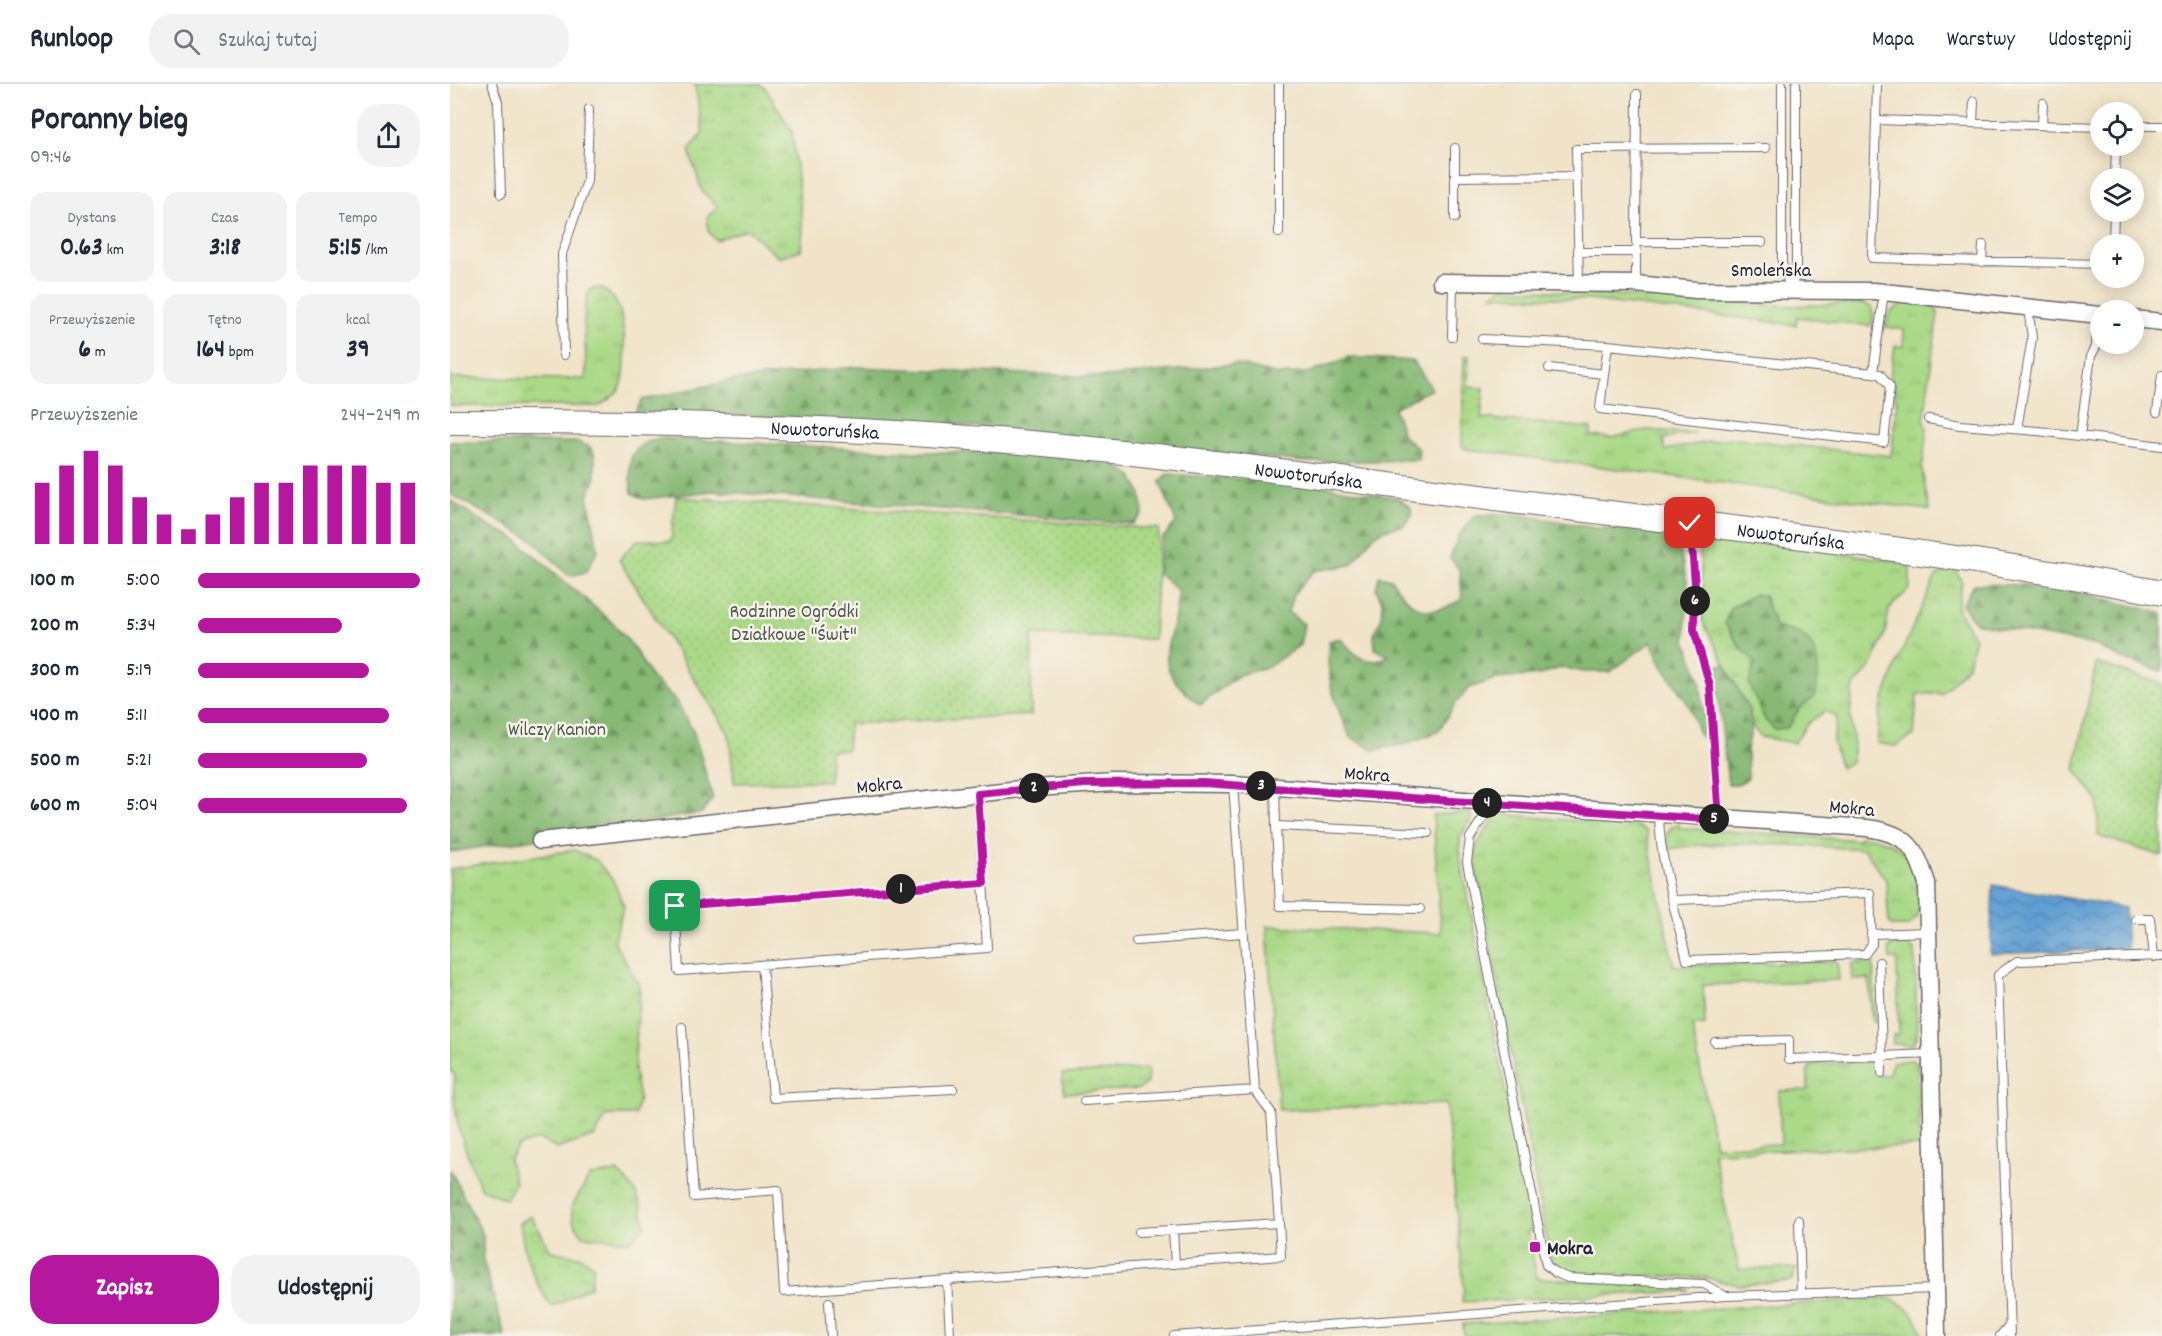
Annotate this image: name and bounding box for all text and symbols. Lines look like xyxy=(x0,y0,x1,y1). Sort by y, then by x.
search box xyxy=(149,14,569,68)
text: Runloop xyxy=(30,21,113,61)
icon: search xyxy=(170,25,203,58)
text: Szukaj tutaj xyxy=(218,26,318,57)
text: Mapa xyxy=(1872,26,1914,56)
text: Warstwy xyxy=(1947,26,2015,56)
text: Udostępnij xyxy=(2048,26,2132,56)
text: Poranny bieg xyxy=(30,98,188,145)
map controls xyxy=(2090,102,2144,354)
button: locate xyxy=(2090,102,2144,156)
button: share xyxy=(357,104,420,167)
text: 09:46 xyxy=(30,144,71,172)
button: layers xyxy=(2090,168,2144,222)
text: Dystans xyxy=(67,207,117,230)
text: Czas xyxy=(211,207,239,230)
text: Tempo xyxy=(339,207,377,230)
text: 0.63 xyxy=(60,230,103,267)
text: 3:18 xyxy=(209,230,241,267)
text: 5:15 xyxy=(328,230,362,267)
button: + xyxy=(2090,234,2144,288)
text: km xyxy=(103,239,124,262)
text: /km xyxy=(362,239,388,262)
street label: Smoleńska xyxy=(1731,258,1812,286)
button: − xyxy=(2090,300,2144,354)
text: Przewyższenie xyxy=(49,309,135,332)
text: Tętno xyxy=(208,309,242,332)
text: kcal xyxy=(346,309,370,332)
text: 6 xyxy=(78,332,91,369)
text: 164 xyxy=(196,332,225,369)
text: 39 xyxy=(346,332,370,369)
text: m xyxy=(91,341,106,364)
text: bpm xyxy=(225,341,254,364)
text: Przewyższenie xyxy=(30,402,138,430)
text: 244–249 m xyxy=(340,402,420,430)
street label: Nowotoruńska xyxy=(770,416,880,449)
street label: Nowotoruńska xyxy=(1253,457,1364,499)
pin xyxy=(1664,497,1715,548)
icon: check xyxy=(1673,506,1706,539)
street label: Nowotoruńska xyxy=(1735,518,1847,559)
text: 100 m xyxy=(30,567,75,595)
text: 5:00 xyxy=(126,567,160,595)
pin: 6 xyxy=(1680,586,1710,616)
text: 6 xyxy=(1691,589,1699,612)
park label: Rodzinne Ogródki Działkowe "Świt" xyxy=(730,599,859,650)
text: 200 m xyxy=(30,612,79,640)
text: 5:34 xyxy=(126,612,156,640)
text: 300 m xyxy=(30,657,79,685)
text: 5:19 xyxy=(126,657,152,685)
text: 400 m xyxy=(30,702,78,730)
text: 5:11 xyxy=(126,702,147,730)
park label: Wilczy Kanion xyxy=(508,717,606,745)
text: 500 m xyxy=(30,747,79,775)
text: 5:21 xyxy=(126,747,152,775)
street label: Mokra xyxy=(1343,760,1391,792)
street label: Mokra xyxy=(855,771,904,803)
pin: 3 xyxy=(1246,771,1276,801)
pin: 2 xyxy=(1019,773,1049,803)
text: 3 xyxy=(1257,774,1265,797)
text: 2 xyxy=(1031,776,1038,799)
pin: 4 xyxy=(1472,788,1502,818)
text: 4 xyxy=(1484,791,1490,814)
text: 600 m xyxy=(30,792,80,820)
text: 5:04 xyxy=(126,792,158,820)
street label: Mokra xyxy=(1828,794,1876,826)
pin: 5 xyxy=(1699,804,1729,834)
text: 5 xyxy=(1710,807,1718,830)
pin: 1 xyxy=(886,874,916,904)
text: 1 xyxy=(899,877,903,900)
pin xyxy=(649,880,700,931)
icon: arrive xyxy=(658,889,691,922)
place label: Mokra xyxy=(1547,1236,1593,1264)
marker: Mokra xyxy=(1528,1240,1542,1254)
button: Zapisz xyxy=(30,1255,219,1324)
button: Udostępnij xyxy=(231,1255,420,1324)

